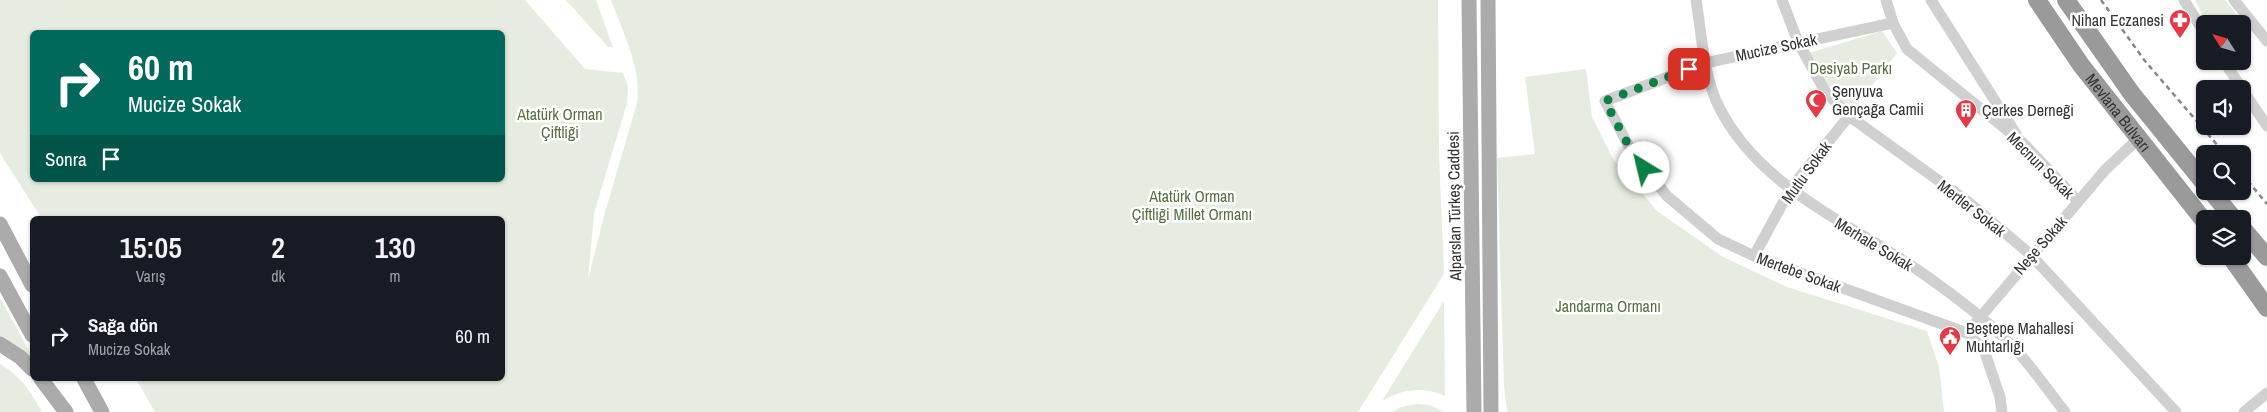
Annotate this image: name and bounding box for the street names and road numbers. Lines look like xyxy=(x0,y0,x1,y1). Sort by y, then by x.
street label: Mucize Sokak xyxy=(1733,28,1819,66)
street label: Mevlana Bulvarı xyxy=(2081,69,2156,156)
street label: Mecnun Sokak xyxy=(2003,127,2080,204)
street label: Alparslan Türkeş Caddesi xyxy=(1442,131,1466,282)
street label: Mutlu Sokak xyxy=(1776,136,1836,208)
street label: Mertler Sokak xyxy=(1933,174,2011,242)
street label: Neşe Sokak xyxy=(2008,211,2072,279)
street label: Merhale Sokak xyxy=(1831,212,1918,276)
street label: Mertebe Sokak xyxy=(1754,247,1845,298)

